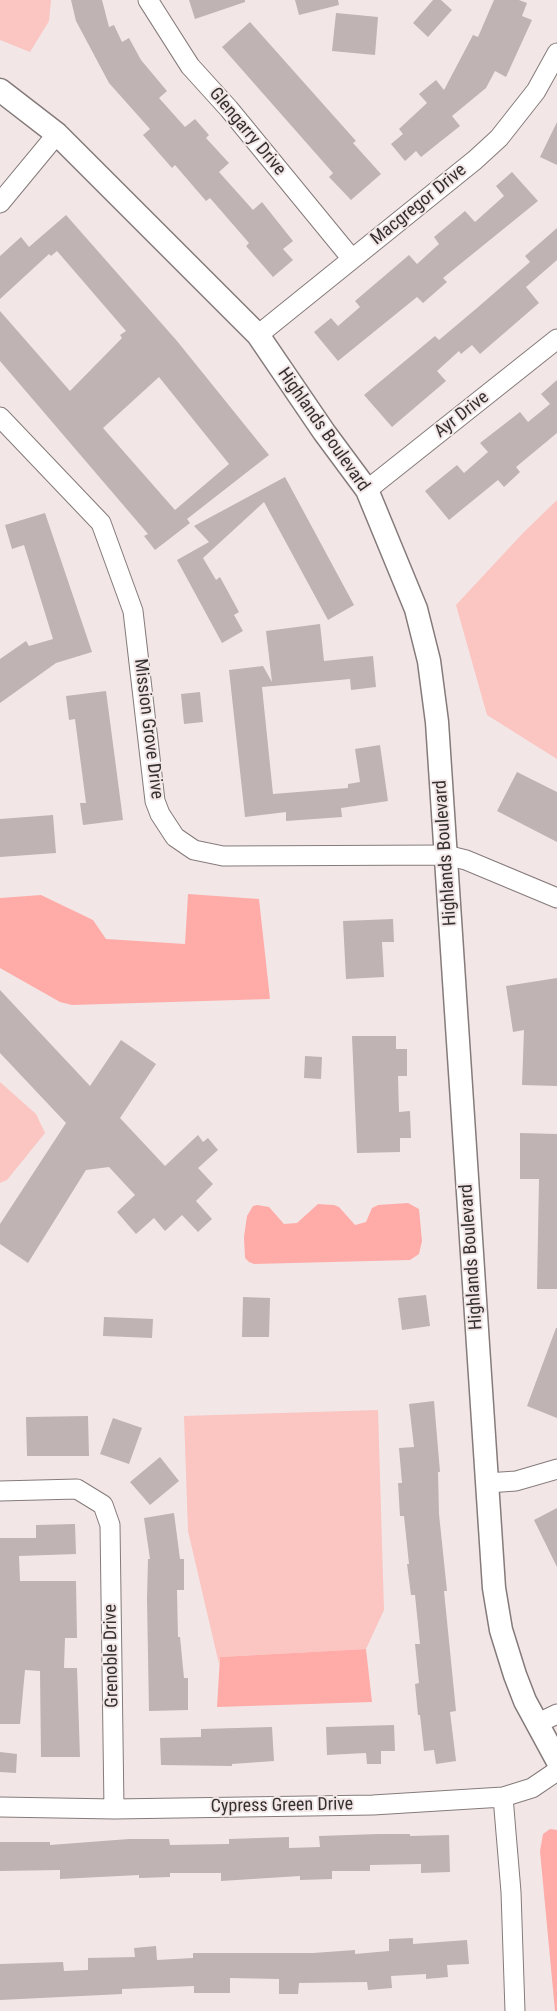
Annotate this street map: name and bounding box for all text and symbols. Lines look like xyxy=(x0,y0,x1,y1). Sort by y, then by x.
street label: Glengarry Drive xyxy=(204,84,290,180)
street label: Macgregor Drive xyxy=(367,160,471,250)
street label: Highlands Boulevard xyxy=(272,364,374,496)
street label: Ayr Drive xyxy=(431,387,493,443)
street label: Mission Grove Drive xyxy=(129,658,167,800)
street label: Highlands Boulevard xyxy=(430,779,462,927)
street label: Highlands Boulevard xyxy=(456,1183,488,1331)
street label: Grenoble Drive xyxy=(100,1604,124,1708)
street label: Cypress Green Drive xyxy=(211,1794,353,1818)

